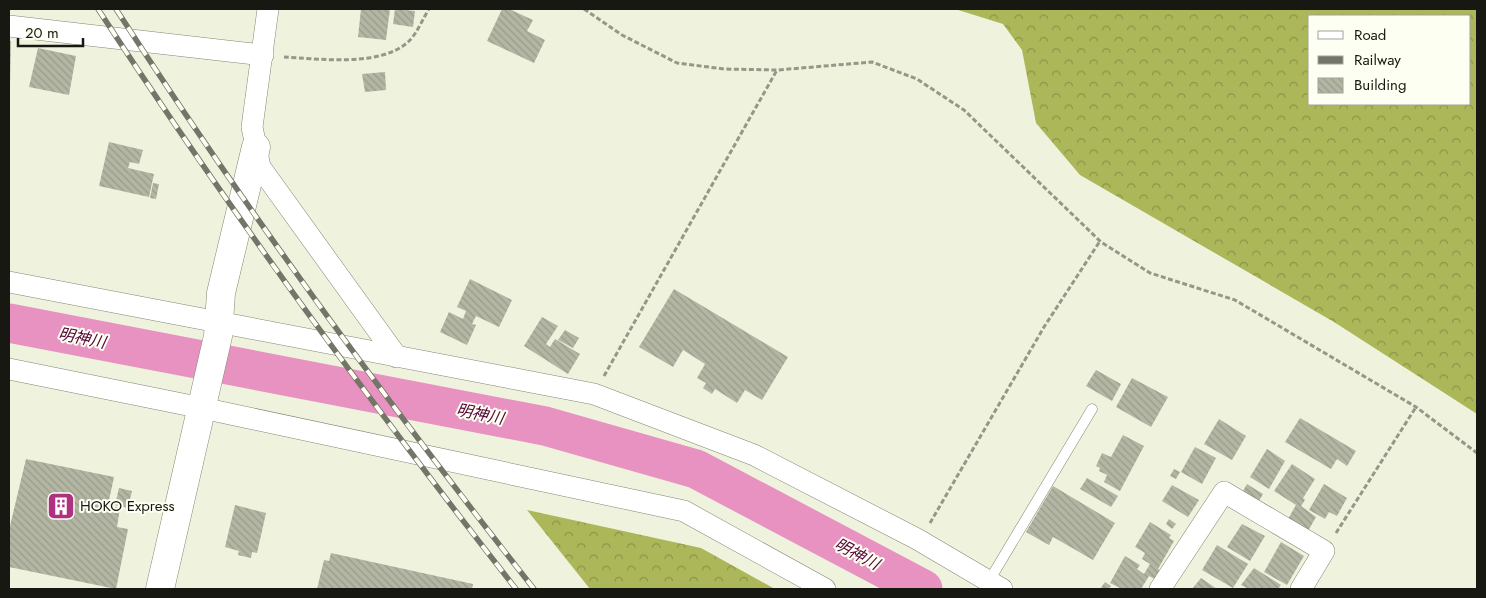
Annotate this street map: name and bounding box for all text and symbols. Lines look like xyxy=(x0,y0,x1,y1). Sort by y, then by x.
scale bar xyxy=(18,15,82,47)
legend xyxy=(1308,15,1471,105)
text: 20 m xyxy=(25,22,59,44)
text: Road xyxy=(1354,24,1386,46)
text: Railway xyxy=(1354,49,1401,71)
text: Building xyxy=(1354,74,1406,96)
water label: 明神川 xyxy=(56,322,110,354)
water label: 明神川 xyxy=(454,398,508,430)
building icon: HOKO Express xyxy=(46,491,76,521)
place label: HOKO Express xyxy=(80,495,175,517)
water label: 明神川 xyxy=(830,533,885,576)

